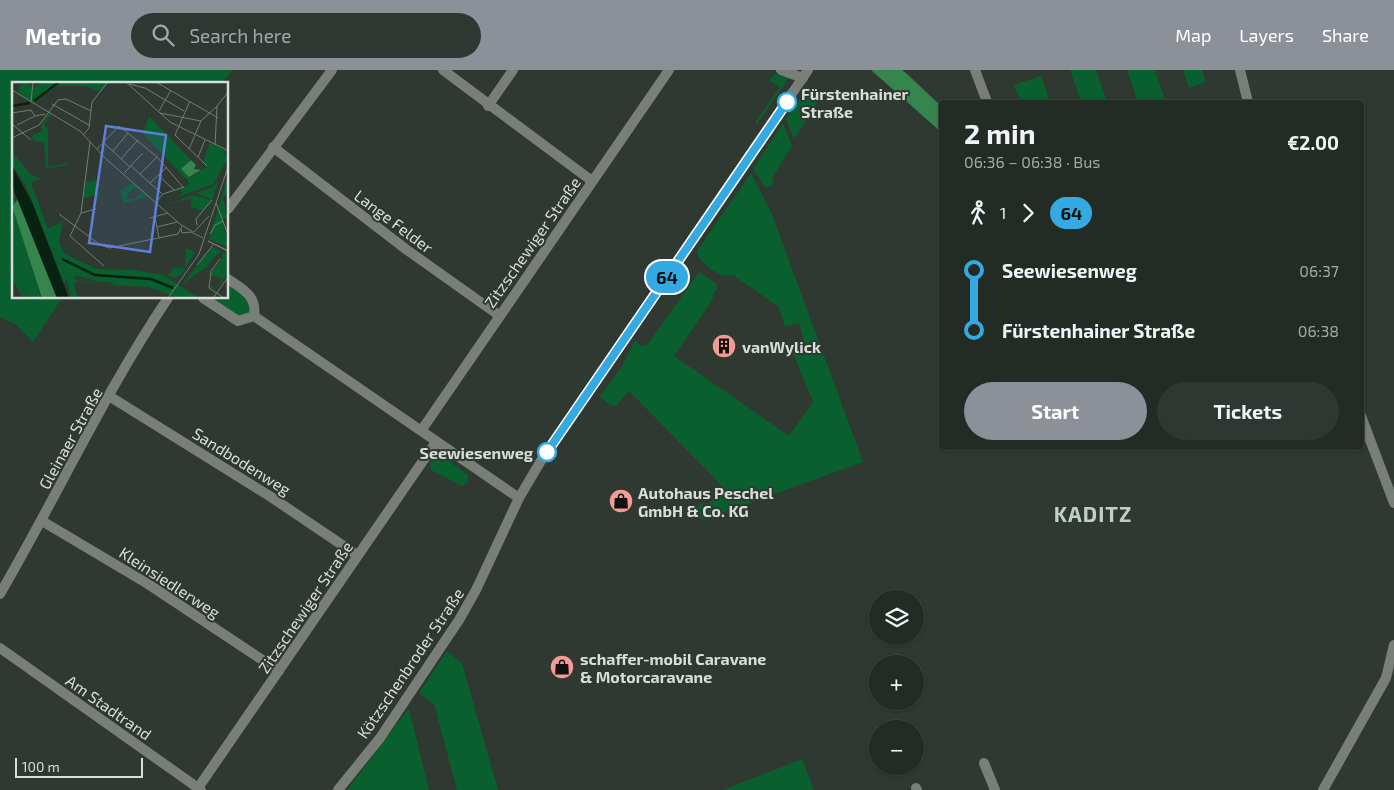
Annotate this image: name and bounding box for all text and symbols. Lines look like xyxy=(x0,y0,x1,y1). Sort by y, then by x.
search box xyxy=(131,13,481,58)
text: Metrio xyxy=(25,21,101,50)
icon: search xyxy=(149,21,177,49)
text: Search here xyxy=(189,24,291,47)
text: Map xyxy=(1175,24,1211,46)
text: Layers xyxy=(1239,24,1294,46)
text: Share xyxy=(1322,24,1369,46)
inset map xyxy=(12,82,229,299)
place label: Fürstenhainer Straße xyxy=(801,84,909,121)
marker: Fürstenhainer Straße xyxy=(777,92,797,112)
text: 2 min xyxy=(964,116,1036,150)
text: €2.00 xyxy=(1287,131,1339,154)
text: 06:36 – 06:38 · Bus xyxy=(964,152,1101,171)
street label: Zitzschewiger Straße xyxy=(480,173,584,311)
street label: Lange Felder xyxy=(351,185,437,257)
icon: walk xyxy=(964,199,992,227)
icon: forward xyxy=(1014,199,1042,227)
text: 64 xyxy=(1060,202,1082,224)
text: 1 xyxy=(1000,203,1006,222)
text: Seewiesenweg xyxy=(1002,259,1137,282)
line badge: 64 xyxy=(644,261,690,293)
text: 06:37 xyxy=(1299,261,1339,280)
text: 64 xyxy=(656,266,678,288)
text: Fürstenhainer Straße xyxy=(1002,319,1195,342)
text: 06:38 xyxy=(1298,321,1339,340)
building icon: vanWylick xyxy=(711,333,737,359)
place label: vanWylick xyxy=(742,337,821,357)
button: Start xyxy=(964,382,1147,440)
button: Tickets xyxy=(1157,382,1339,440)
street label: Gleinaer Straße xyxy=(34,384,106,492)
street label: Sandbodenweg xyxy=(189,423,295,499)
marker: Seewiesenweg xyxy=(537,442,557,462)
place label: Seewiesenweg xyxy=(420,443,534,462)
place label: Autohaus Peschel GmbH & Co. KG xyxy=(638,483,774,520)
shop icon: Autohaus Peschel GmbH & Co. KG xyxy=(608,488,634,514)
district label: KADITZ xyxy=(1054,501,1132,526)
street label: Zitzschewiger Straße xyxy=(254,537,356,677)
street label: Kleinsiedlerweg xyxy=(116,542,224,622)
street label: Kötzschenbroder Straße xyxy=(353,584,467,742)
map controls xyxy=(869,590,924,775)
button: layers xyxy=(869,590,924,645)
place label: schaffer-mobil Caravane & Motorcaravane xyxy=(580,649,766,686)
shop icon: schaffer-mobil Caravane & Motorcaravane xyxy=(549,654,575,680)
button: + xyxy=(869,655,924,710)
street label: Am Stadtrand xyxy=(62,670,156,744)
button: − xyxy=(869,720,924,775)
scale bar xyxy=(15,755,142,778)
text: 100 m xyxy=(22,758,60,775)

